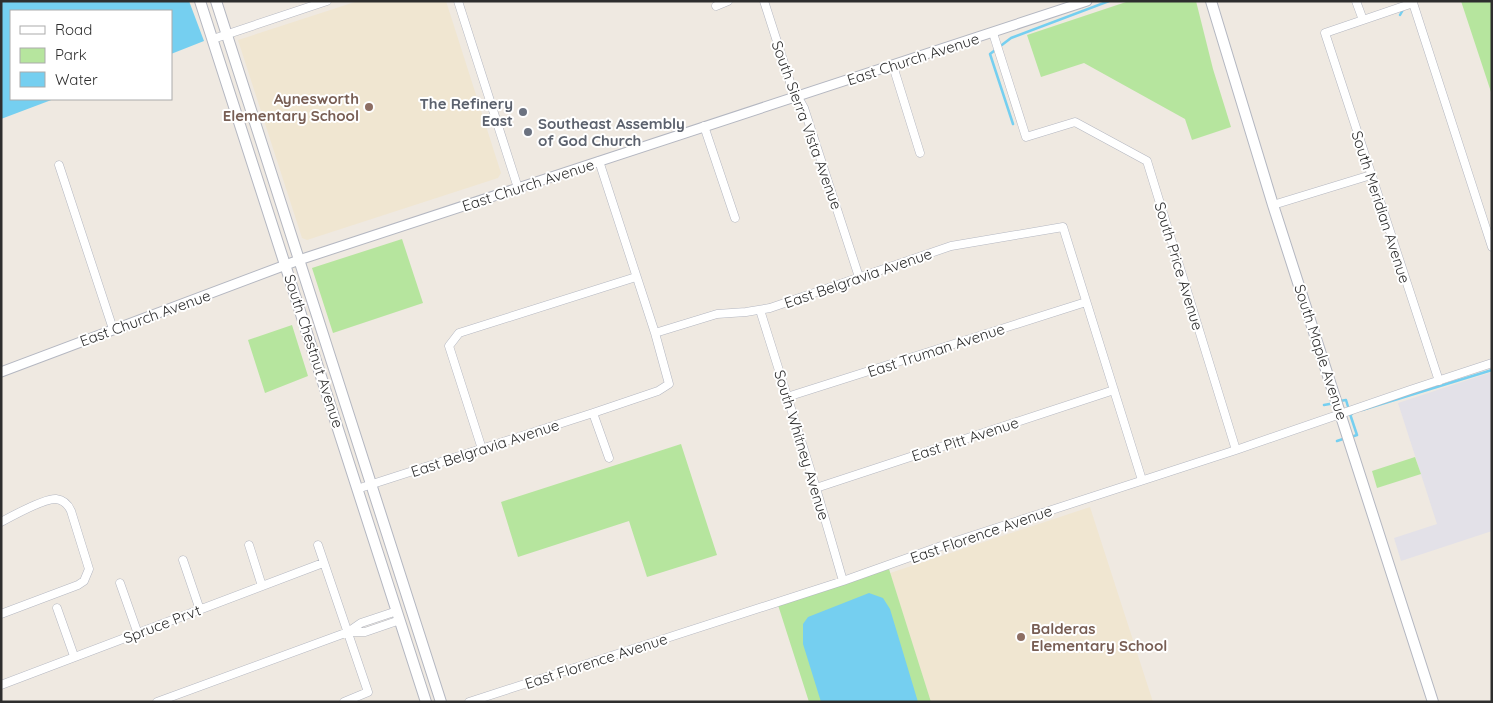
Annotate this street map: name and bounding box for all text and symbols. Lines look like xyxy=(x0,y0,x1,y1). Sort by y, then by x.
legend xyxy=(10,10,172,100)
text: Road xyxy=(55,20,92,39)
street label: East Church Avenue xyxy=(845,29,981,89)
street label: South Sierra Vista Avenue xyxy=(768,38,846,212)
text: Park xyxy=(55,45,87,64)
text: Water xyxy=(55,70,98,89)
place label: Aynesworth Elementary School xyxy=(223,89,359,125)
place label: The Refinery East xyxy=(419,94,513,130)
marker: Aynesworth Elementary School xyxy=(363,101,375,113)
marker: The Refinery East xyxy=(517,106,529,118)
place label: Southeast Assembly of God Church xyxy=(538,114,685,150)
marker: Southeast Assembly of God Church xyxy=(522,126,534,138)
street label: South Meridian Avenue xyxy=(1347,128,1415,286)
street label: East Church Avenue xyxy=(460,155,596,215)
street label: South Price Avenue xyxy=(1150,199,1208,333)
street label: East Belgravia Avenue xyxy=(782,244,934,312)
street label: South Chestnut Avenue xyxy=(280,272,348,430)
street label: South Maple Avenue xyxy=(1290,282,1352,422)
street label: East Church Avenue xyxy=(77,286,213,350)
street label: East Truman Avenue xyxy=(865,319,1007,381)
street label: South Whitney Avenue xyxy=(770,368,834,522)
street label: East Pitt Avenue xyxy=(909,413,1021,465)
street label: East Belgravia Avenue xyxy=(408,415,562,481)
street label: East Florence Avenue xyxy=(908,501,1054,567)
street label: Spruce Prvt xyxy=(121,601,203,647)
place label: Balderas Elementary School xyxy=(1031,619,1167,655)
street label: East Florence Avenue xyxy=(522,629,670,693)
marker: Balderas Elementary School xyxy=(1015,631,1027,643)

